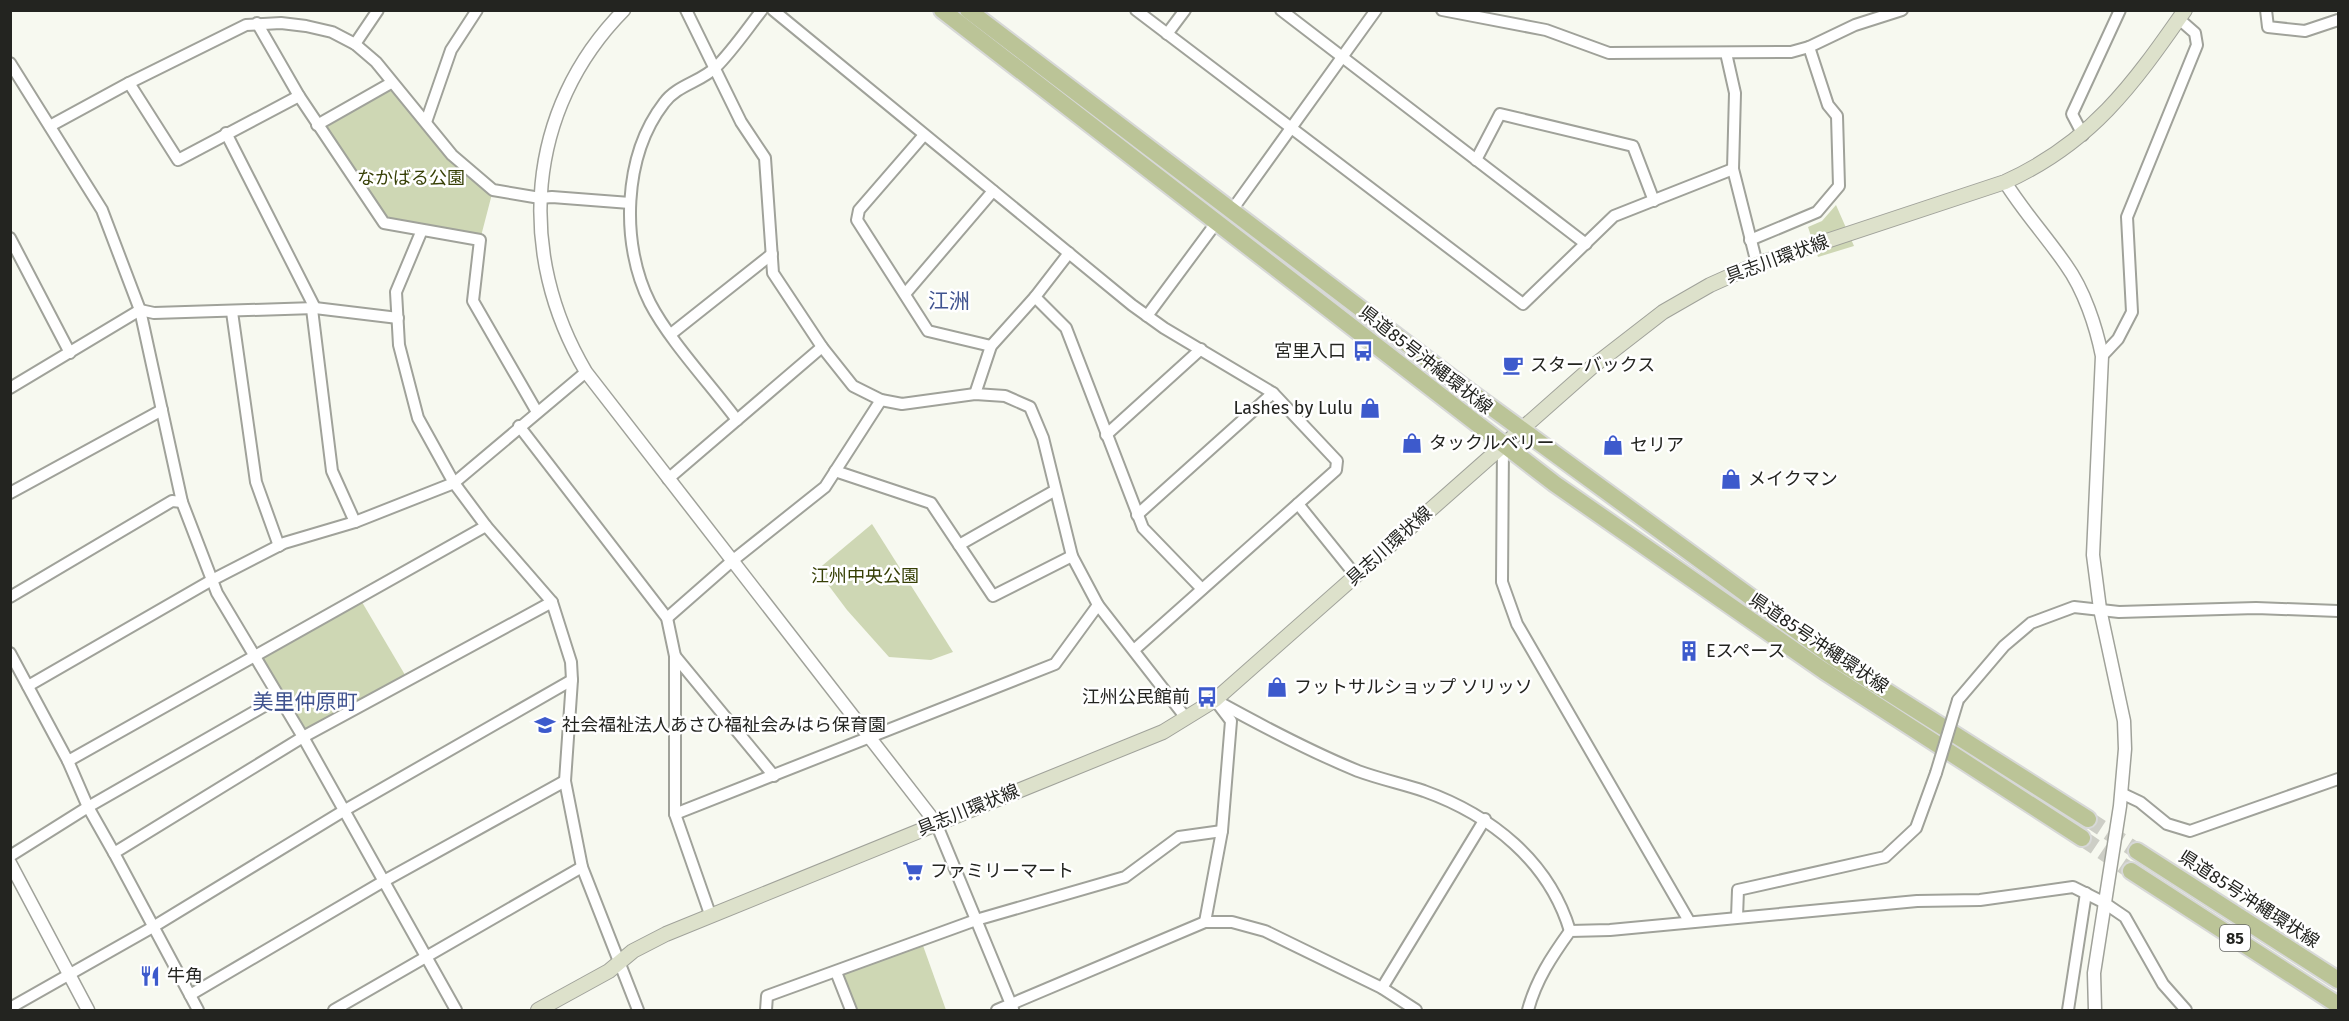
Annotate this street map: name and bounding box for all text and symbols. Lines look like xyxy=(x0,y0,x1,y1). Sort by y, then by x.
park label: なかばる公園 xyxy=(357,167,465,189)
street label: 具志川環状線 xyxy=(1722,230,1832,288)
district label: 江洲 xyxy=(928,288,970,314)
street label: 県道85号沖縄環状線 xyxy=(1355,301,1497,419)
bus stop icon: 宮里入口 xyxy=(1351,339,1375,363)
place label: 宮里入口 xyxy=(1274,340,1346,362)
cafe icon: スターバックス xyxy=(1501,353,1525,377)
place label: スターバックス xyxy=(1530,354,1655,376)
shop icon: Lashes by Lulu xyxy=(1358,396,1382,420)
place label: Lashes by Lulu xyxy=(1233,397,1353,419)
shop icon: タックルベリー xyxy=(1400,431,1424,455)
place label: タックルベリー xyxy=(1429,432,1554,454)
shop icon: セリア xyxy=(1601,433,1625,457)
place label: セリア xyxy=(1630,434,1684,456)
shop icon: メイクマン xyxy=(1719,467,1743,491)
place label: メイクマン xyxy=(1748,468,1838,490)
street label: 具志川環状線 xyxy=(1342,502,1436,590)
park label: 江州中央公園 xyxy=(811,565,919,587)
street label: 県道85号沖縄環状線 xyxy=(1745,588,1893,698)
building icon: Eスペース xyxy=(1677,639,1701,663)
place label: Eスペース xyxy=(1706,640,1785,662)
shop icon: フットサルショップ ソリッソ xyxy=(1265,675,1289,699)
place label: フットサルショップ ソリッソ xyxy=(1294,676,1533,698)
bus stop icon: 江州公民館前 xyxy=(1195,685,1219,709)
place label: 江州公民館前 xyxy=(1082,686,1190,708)
district label: 美里仲原町 xyxy=(253,689,358,715)
school or university icon: 社会福祉法人あさひ福祉会みはら保育園 xyxy=(533,713,557,737)
place label: 社会福祉法人あさひ福祉会みはら保育園 xyxy=(562,714,886,736)
street label: 具志川環状線 xyxy=(914,780,1022,840)
street label: 県道85号沖縄環状線 xyxy=(2175,846,2323,952)
supermarket icon: ファミリーマート xyxy=(901,859,925,883)
place label: ファミリーマート xyxy=(930,860,1074,882)
road number: 85 xyxy=(2220,925,2250,951)
restaurant icon: 牛角 xyxy=(138,964,162,988)
place label: 牛角 xyxy=(167,965,203,987)

